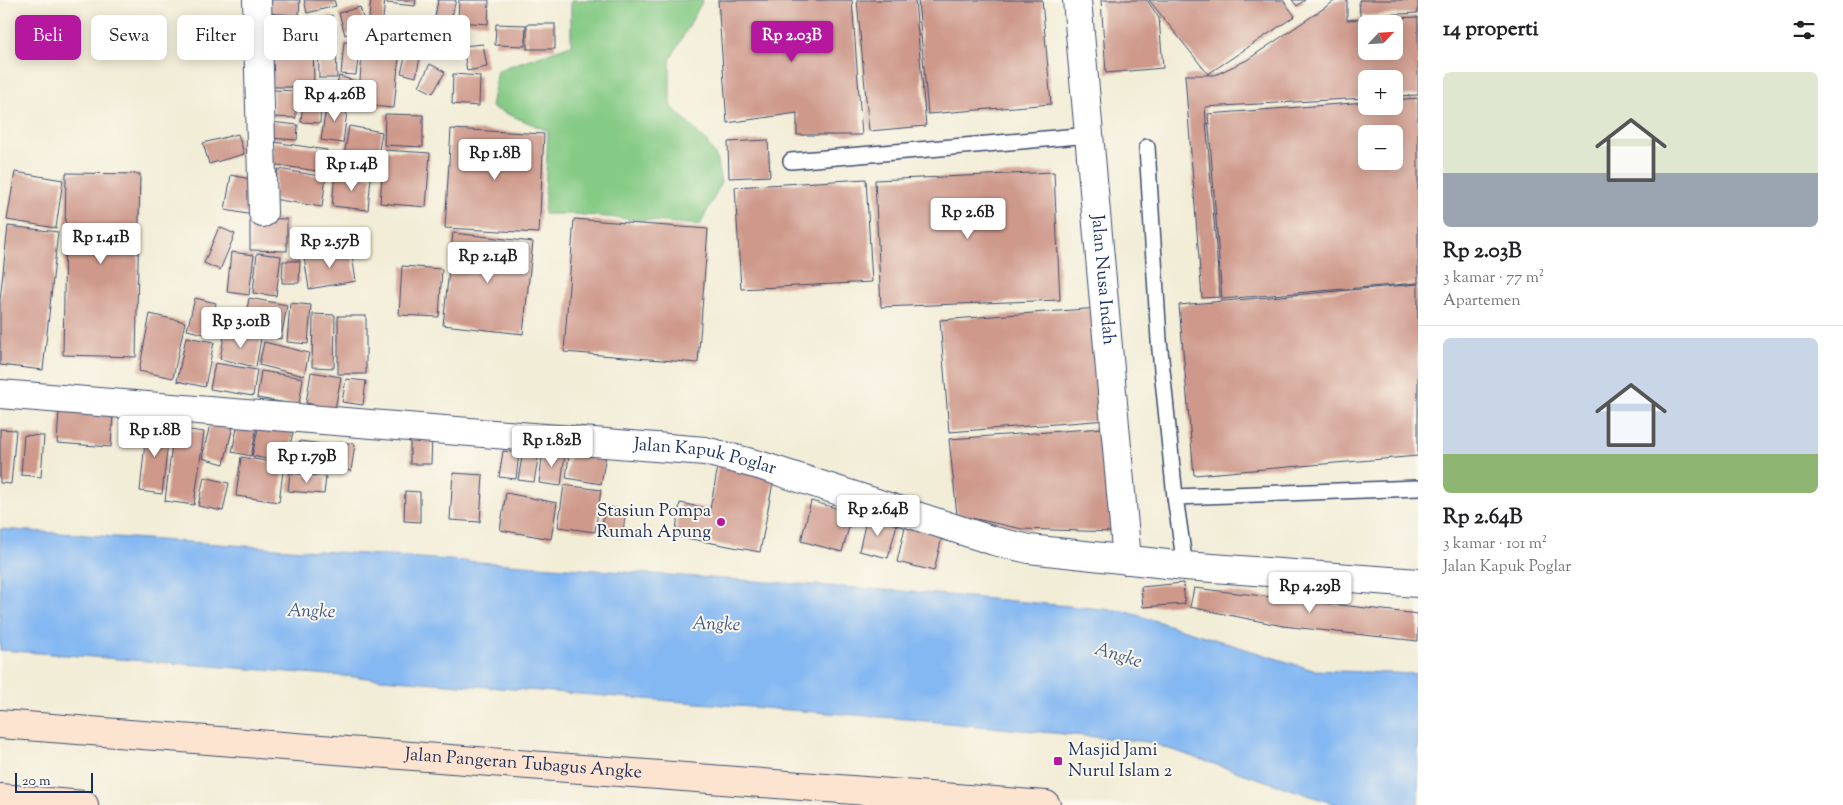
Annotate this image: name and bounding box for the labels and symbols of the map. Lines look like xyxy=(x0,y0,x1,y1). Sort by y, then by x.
north arrow xyxy=(1358,15,1402,60)
pin: Rp 2.03B xyxy=(740,20,844,63)
pin: Rp 4.26B xyxy=(283,80,387,122)
pin: Rp 1.8B xyxy=(449,138,541,181)
pin: Rp 1.4B xyxy=(306,150,398,192)
pin: Rp 2.6B xyxy=(922,198,1014,240)
street label: Jalan Nusa Indah xyxy=(1083,213,1121,347)
pin: Rp 1.41B xyxy=(49,222,153,265)
pin: Rp 2.57B xyxy=(278,226,382,269)
pin: Rp 2.14B xyxy=(436,242,540,284)
pin: Rp 3.01B xyxy=(189,306,293,349)
pin: Rp 1.8B xyxy=(109,416,201,458)
pin: Rp 1.82B xyxy=(500,426,604,468)
street label: Jalan Kapuk Poglar xyxy=(632,432,780,483)
pin: Rp 1.79B xyxy=(255,442,359,484)
pin: Rp 2.64B xyxy=(826,494,930,537)
place label: Stasiun Pompa Rumah Apung xyxy=(597,499,711,546)
marker: Stasiun Pompa Rumah Apung xyxy=(715,516,727,528)
pin: Rp 4.29B xyxy=(1258,572,1362,614)
water label: Angke xyxy=(286,598,336,626)
water label: Angke xyxy=(691,611,741,639)
water label: Angke xyxy=(1091,636,1145,676)
place label: Masjid Jami Nurul Islam 2 xyxy=(1068,738,1173,785)
street label: Jalan Pangeran Tubagus Angke xyxy=(403,742,643,787)
marker: Masjid Jami Nurul Islam 2 xyxy=(1052,755,1064,767)
scale bar xyxy=(15,770,92,793)

